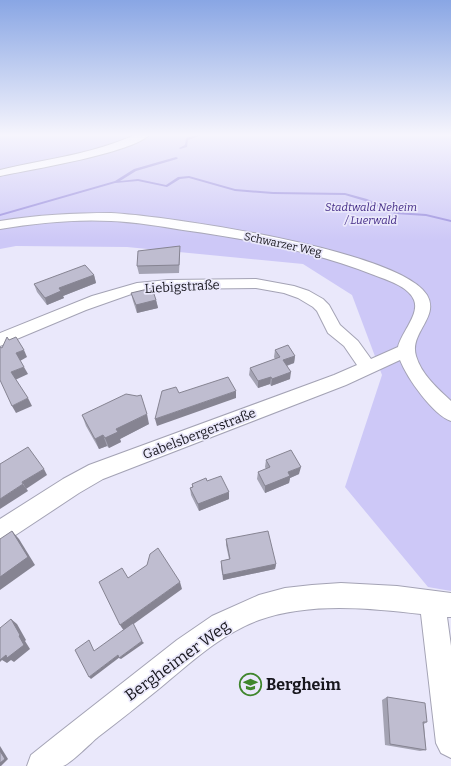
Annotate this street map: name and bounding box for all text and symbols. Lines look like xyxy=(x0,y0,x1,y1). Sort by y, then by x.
park label: Stadtwald Neheim / Luerwald xyxy=(325,201,417,227)
street label: Schwarzer Weg xyxy=(243,230,323,259)
street label: Liebigstraße xyxy=(144,277,220,296)
street label: Gabelsbergerstraße xyxy=(141,405,258,462)
street label: Bergheimer Weg xyxy=(121,616,233,705)
school or university icon: Bergheim xyxy=(237,671,263,697)
place label: Bergheim xyxy=(266,675,341,694)

